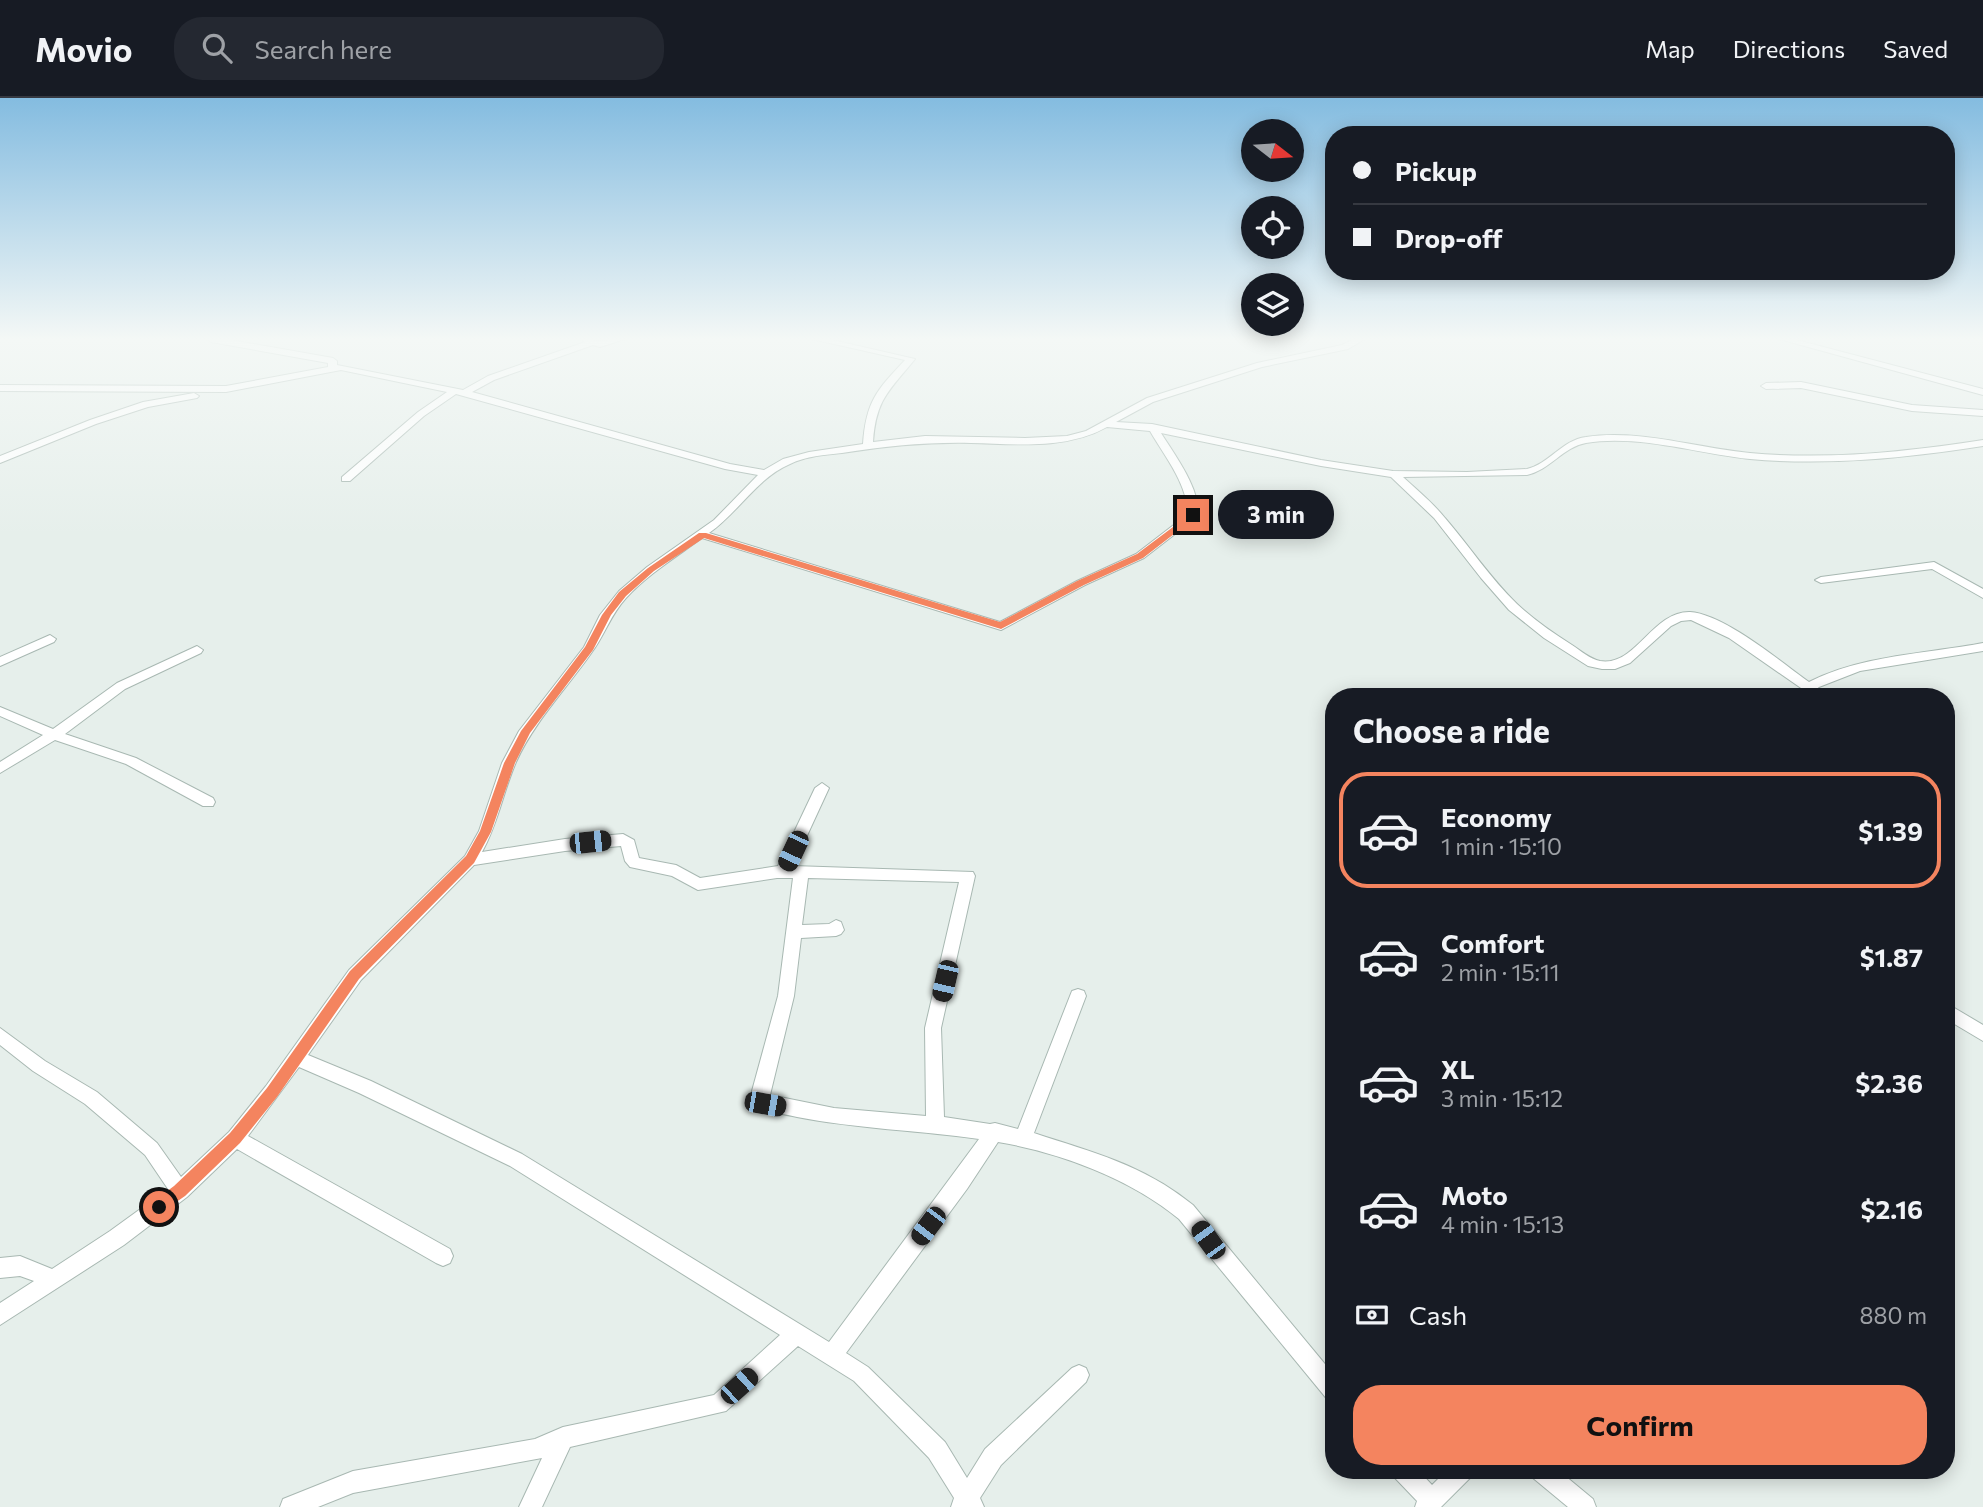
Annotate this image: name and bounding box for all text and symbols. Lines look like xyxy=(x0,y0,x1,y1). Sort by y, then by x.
search box xyxy=(174,17,664,80)
text: Movio xyxy=(35,28,132,69)
icon: search xyxy=(198,29,236,67)
text: Search here xyxy=(254,33,392,64)
text: Map xyxy=(1645,34,1695,63)
text: Directions xyxy=(1733,34,1845,63)
text: Saved xyxy=(1883,34,1948,63)
north arrow xyxy=(1241,119,1304,182)
map controls xyxy=(1241,119,1304,336)
text: Pickup xyxy=(1395,155,1477,186)
button: locate xyxy=(1241,196,1304,259)
text: Drop-off xyxy=(1395,222,1502,253)
button: layers xyxy=(1241,273,1304,336)
callout: 3 min xyxy=(1218,490,1333,540)
route end xyxy=(1177,499,1209,531)
text: 3 min xyxy=(1247,500,1305,528)
text: Choose a ride xyxy=(1353,710,1550,750)
icon: car xyxy=(1357,799,1420,862)
text: Economy xyxy=(1441,801,1552,832)
text: $1.39 xyxy=(1858,815,1923,846)
car xyxy=(775,828,812,874)
car xyxy=(569,829,612,855)
text: 1 min · 15:10 xyxy=(1441,832,1562,860)
icon: car xyxy=(1357,925,1420,988)
text: Comfort xyxy=(1441,927,1544,958)
text: $1.87 xyxy=(1860,941,1923,972)
car xyxy=(931,958,960,1004)
text: 2 min · 15:11 xyxy=(1441,958,1560,986)
icon: car xyxy=(1357,1051,1420,1114)
text: XL xyxy=(1441,1053,1475,1084)
text: $2.36 xyxy=(1855,1067,1923,1098)
text: 3 min · 15:12 xyxy=(1441,1084,1563,1112)
car xyxy=(743,1090,788,1118)
icon: car xyxy=(1357,1177,1420,1240)
text: Moto xyxy=(1441,1179,1508,1210)
route start xyxy=(143,1191,175,1223)
text: $2.16 xyxy=(1861,1193,1923,1224)
car xyxy=(907,1203,950,1249)
text: 4 min · 15:13 xyxy=(1441,1210,1564,1238)
car xyxy=(1188,1217,1229,1263)
icon: cash xyxy=(1353,1296,1391,1334)
text: Cash xyxy=(1409,1299,1467,1330)
text: 880 m xyxy=(1860,1301,1927,1329)
car xyxy=(717,1364,762,1408)
button: Confirm xyxy=(1353,1385,1927,1465)

